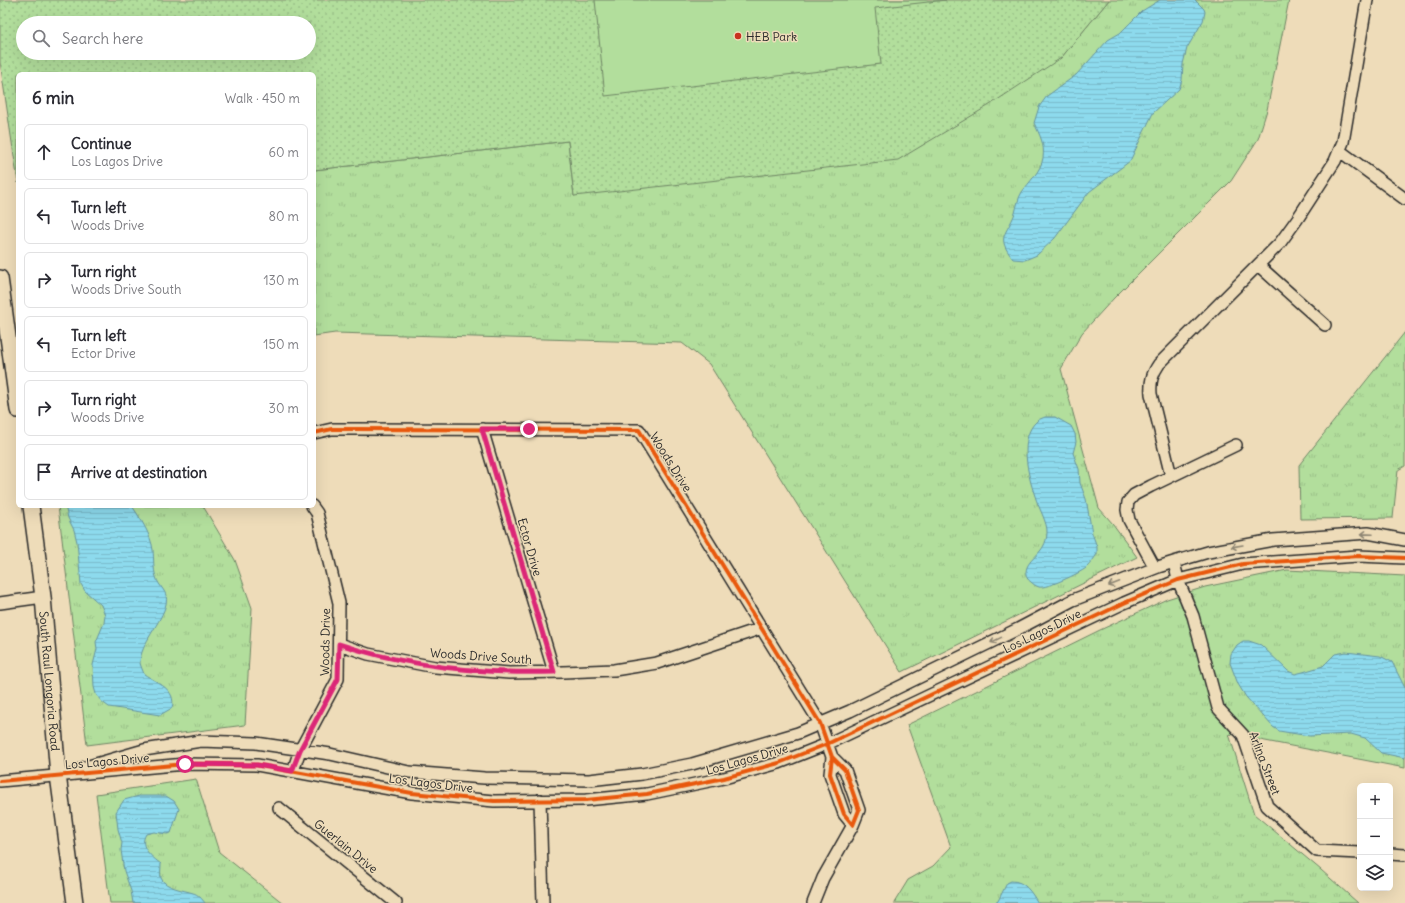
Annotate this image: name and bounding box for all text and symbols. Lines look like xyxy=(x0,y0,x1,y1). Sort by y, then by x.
search box xyxy=(16,16,316,60)
icon: search xyxy=(30,27,52,49)
text: Search here xyxy=(62,29,143,48)
place label: HEB Park xyxy=(746,29,797,44)
marker: HEB Park xyxy=(733,31,743,41)
text: 6 min xyxy=(32,87,74,109)
text: Walk · 450 m xyxy=(225,90,300,107)
text: Continue xyxy=(71,134,132,153)
icon: ahead xyxy=(33,141,55,163)
text: 60 m xyxy=(268,144,299,161)
text: Los Lagos Drive xyxy=(71,153,163,170)
text: Turn left xyxy=(71,198,126,217)
icon: left xyxy=(33,205,55,227)
text: 80 m xyxy=(268,208,299,225)
text: Woods Drive xyxy=(71,217,144,234)
text: Turn right xyxy=(71,262,136,281)
icon: right xyxy=(33,269,55,291)
text: 130 m xyxy=(263,272,299,289)
text: Woods Drive South xyxy=(71,281,181,298)
text: Turn left xyxy=(71,326,126,345)
icon: left xyxy=(33,333,55,355)
text: 150 m xyxy=(263,336,299,353)
text: Ector Drive xyxy=(71,345,136,362)
text: Turn right xyxy=(71,390,136,409)
icon: right xyxy=(33,397,55,419)
text: 30 m xyxy=(269,400,299,417)
text: Woods Drive xyxy=(71,409,144,426)
route end xyxy=(520,420,538,438)
street label: Woods Drive xyxy=(647,429,695,495)
icon: arrive xyxy=(33,461,55,483)
text: Arrive at destination xyxy=(71,463,207,482)
street label: Ector Drive xyxy=(515,516,545,578)
one-way arrow xyxy=(1360,530,1373,538)
one-way arrow xyxy=(1231,542,1244,550)
one-way arrow xyxy=(1108,581,1120,589)
street label: Los Lagos Drive xyxy=(1001,606,1083,656)
street label: Woods Drive xyxy=(317,608,333,676)
street label: South Raul Longoria Road xyxy=(37,610,63,751)
one-way arrow xyxy=(990,637,1002,644)
street label: Woods Drive South xyxy=(430,645,532,667)
street label: Arlina Street xyxy=(1246,729,1284,797)
street label: Los Lagos Drive xyxy=(704,740,790,778)
street label: Los Lagos Drive xyxy=(64,750,150,772)
route start xyxy=(176,755,194,773)
street label: Los Lagos Drive xyxy=(388,770,474,796)
map controls xyxy=(1357,783,1393,891)
button: + xyxy=(1357,783,1393,819)
street label: Guerlain Drive xyxy=(311,816,381,876)
button: − xyxy=(1357,819,1393,855)
button: layers xyxy=(1357,855,1393,891)

